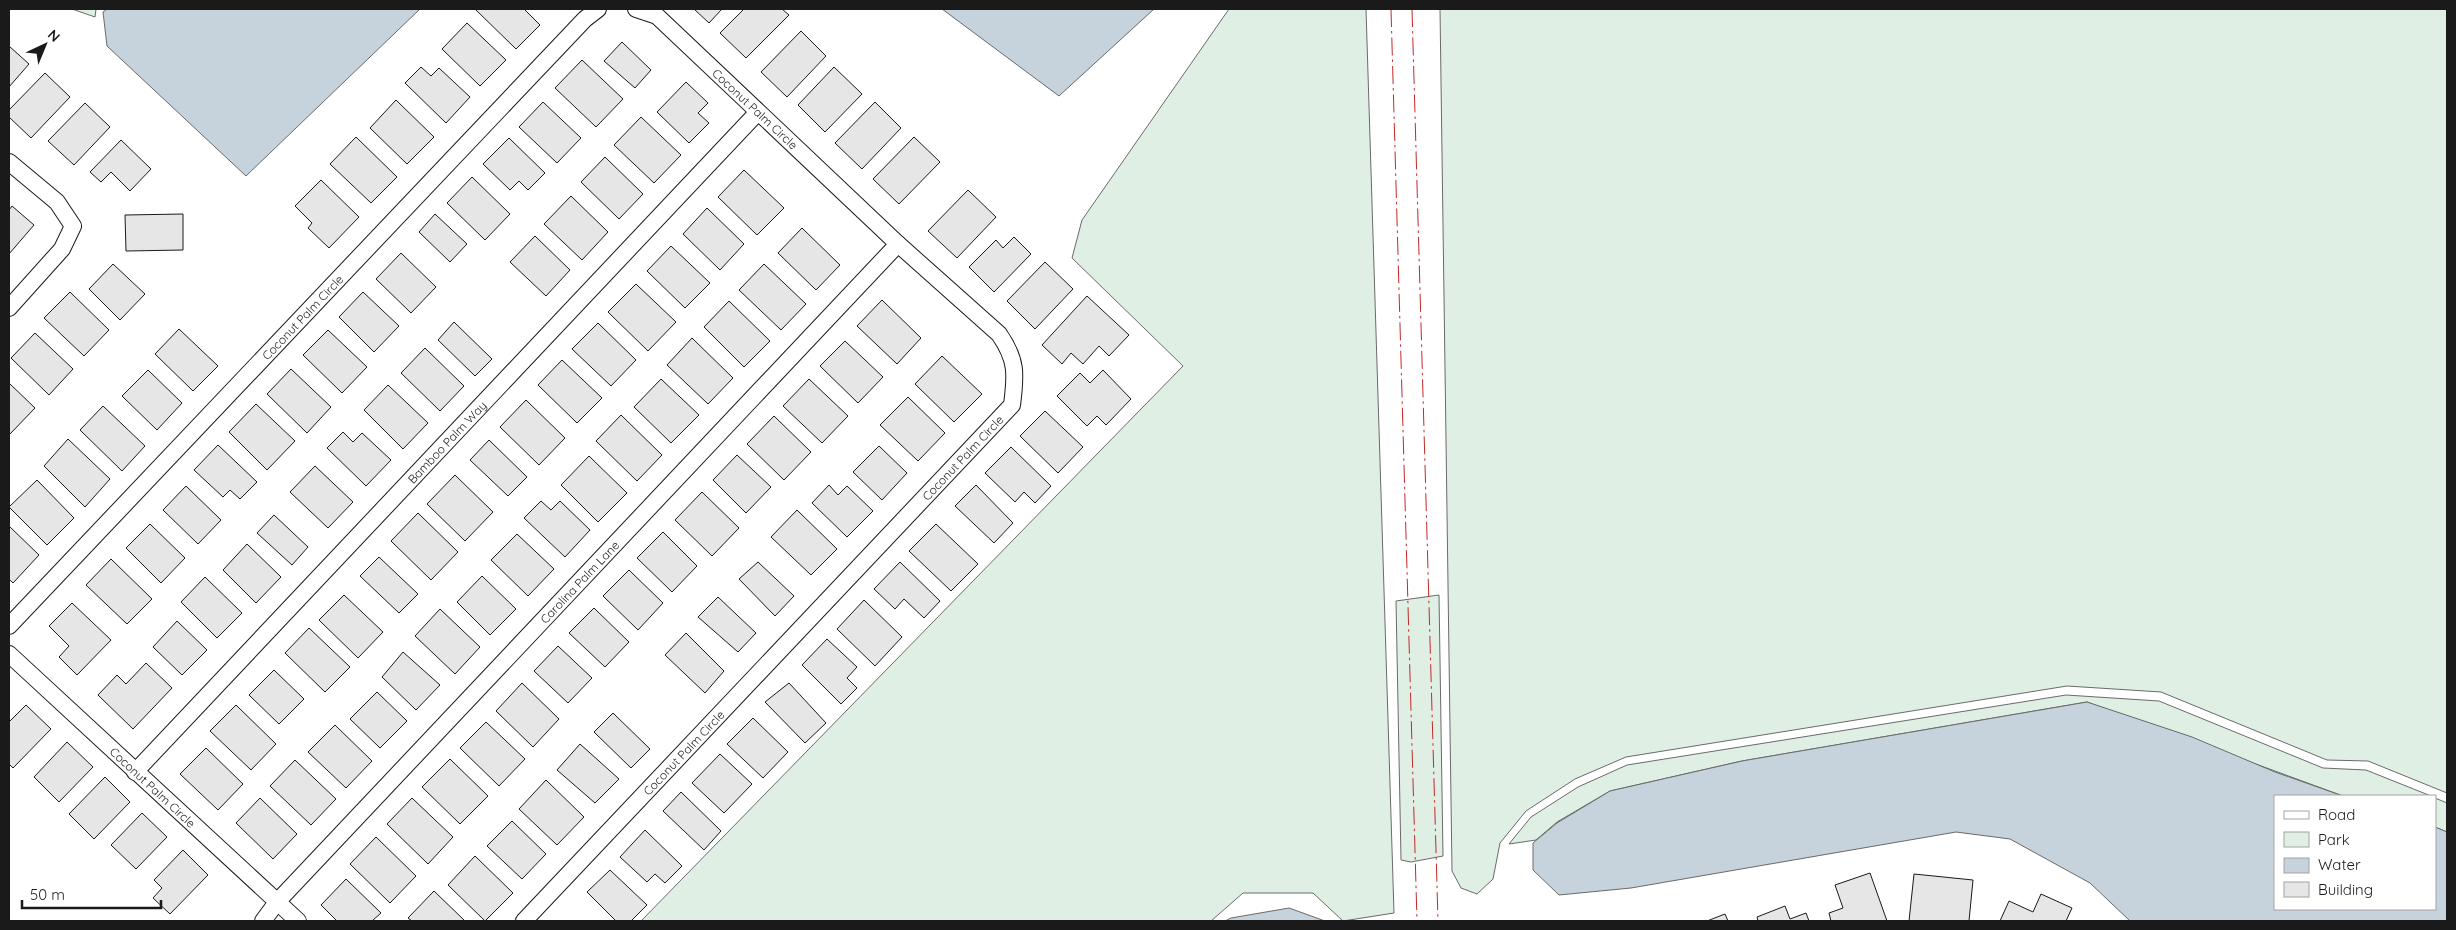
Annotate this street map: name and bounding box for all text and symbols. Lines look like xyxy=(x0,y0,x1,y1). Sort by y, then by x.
north arrow xyxy=(20,20,70,70)
text: N xyxy=(44,26,64,46)
street label: Coconut Palm Circle xyxy=(709,66,801,153)
street label: Coconut Palm Circle xyxy=(258,271,346,363)
street label: Bamboo Palm Way xyxy=(404,397,489,486)
street label: Coconut Palm Circle xyxy=(919,412,1006,503)
street label: Carolina Palm Lane xyxy=(537,537,622,626)
street label: Coconut Palm Circle xyxy=(640,707,727,798)
street label: Coconut Palm Circle xyxy=(107,744,199,830)
legend xyxy=(2274,795,2436,910)
text: Road xyxy=(2318,805,2355,824)
text: Park xyxy=(2318,830,2350,849)
text: Water xyxy=(2318,855,2361,874)
scale bar xyxy=(22,878,161,910)
text: Building xyxy=(2318,880,2373,899)
text: 50 m xyxy=(30,885,65,904)

